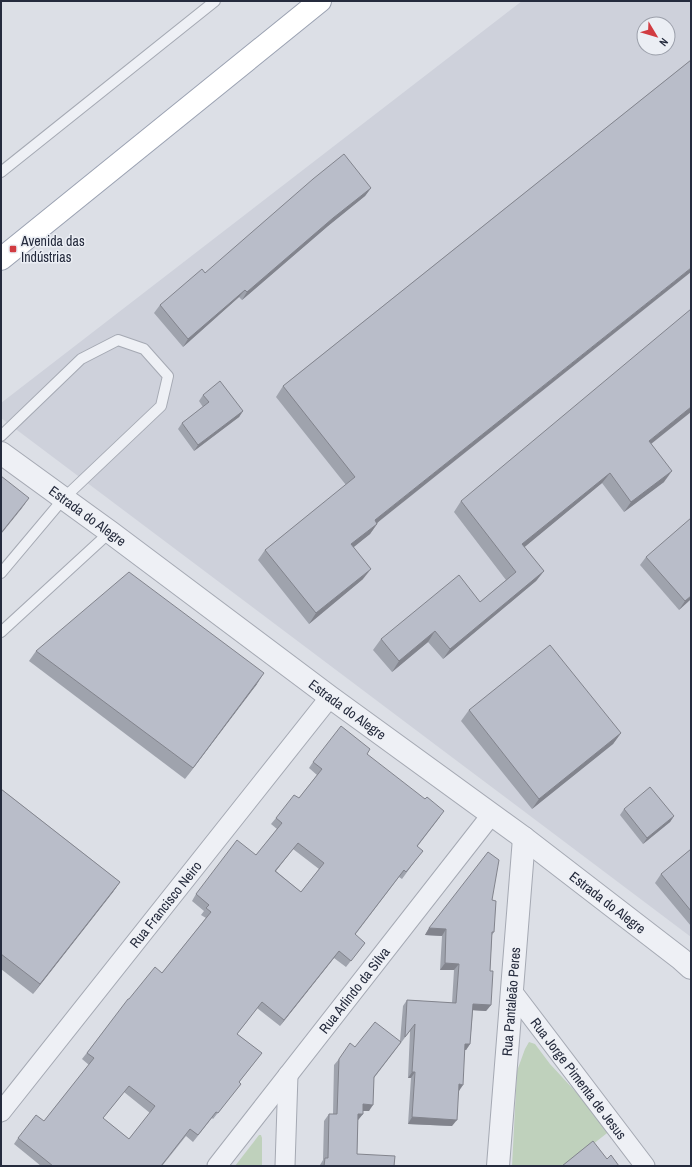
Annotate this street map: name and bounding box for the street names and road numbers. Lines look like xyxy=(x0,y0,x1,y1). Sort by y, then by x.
street label: Estrada do Alegre xyxy=(45,482,130,550)
street label: Estrada do Alegre xyxy=(305,675,390,744)
street label: Rua Francisco Neiro xyxy=(126,857,206,951)
street label: Estrada do Alegre xyxy=(566,867,649,937)
street label: Rua Arlindo da Silva xyxy=(315,943,394,1037)
street label: Rua Pantaleão Peres xyxy=(498,946,524,1057)
street label: Rua Jorge Pimenta de Jesus xyxy=(527,1014,631,1143)

